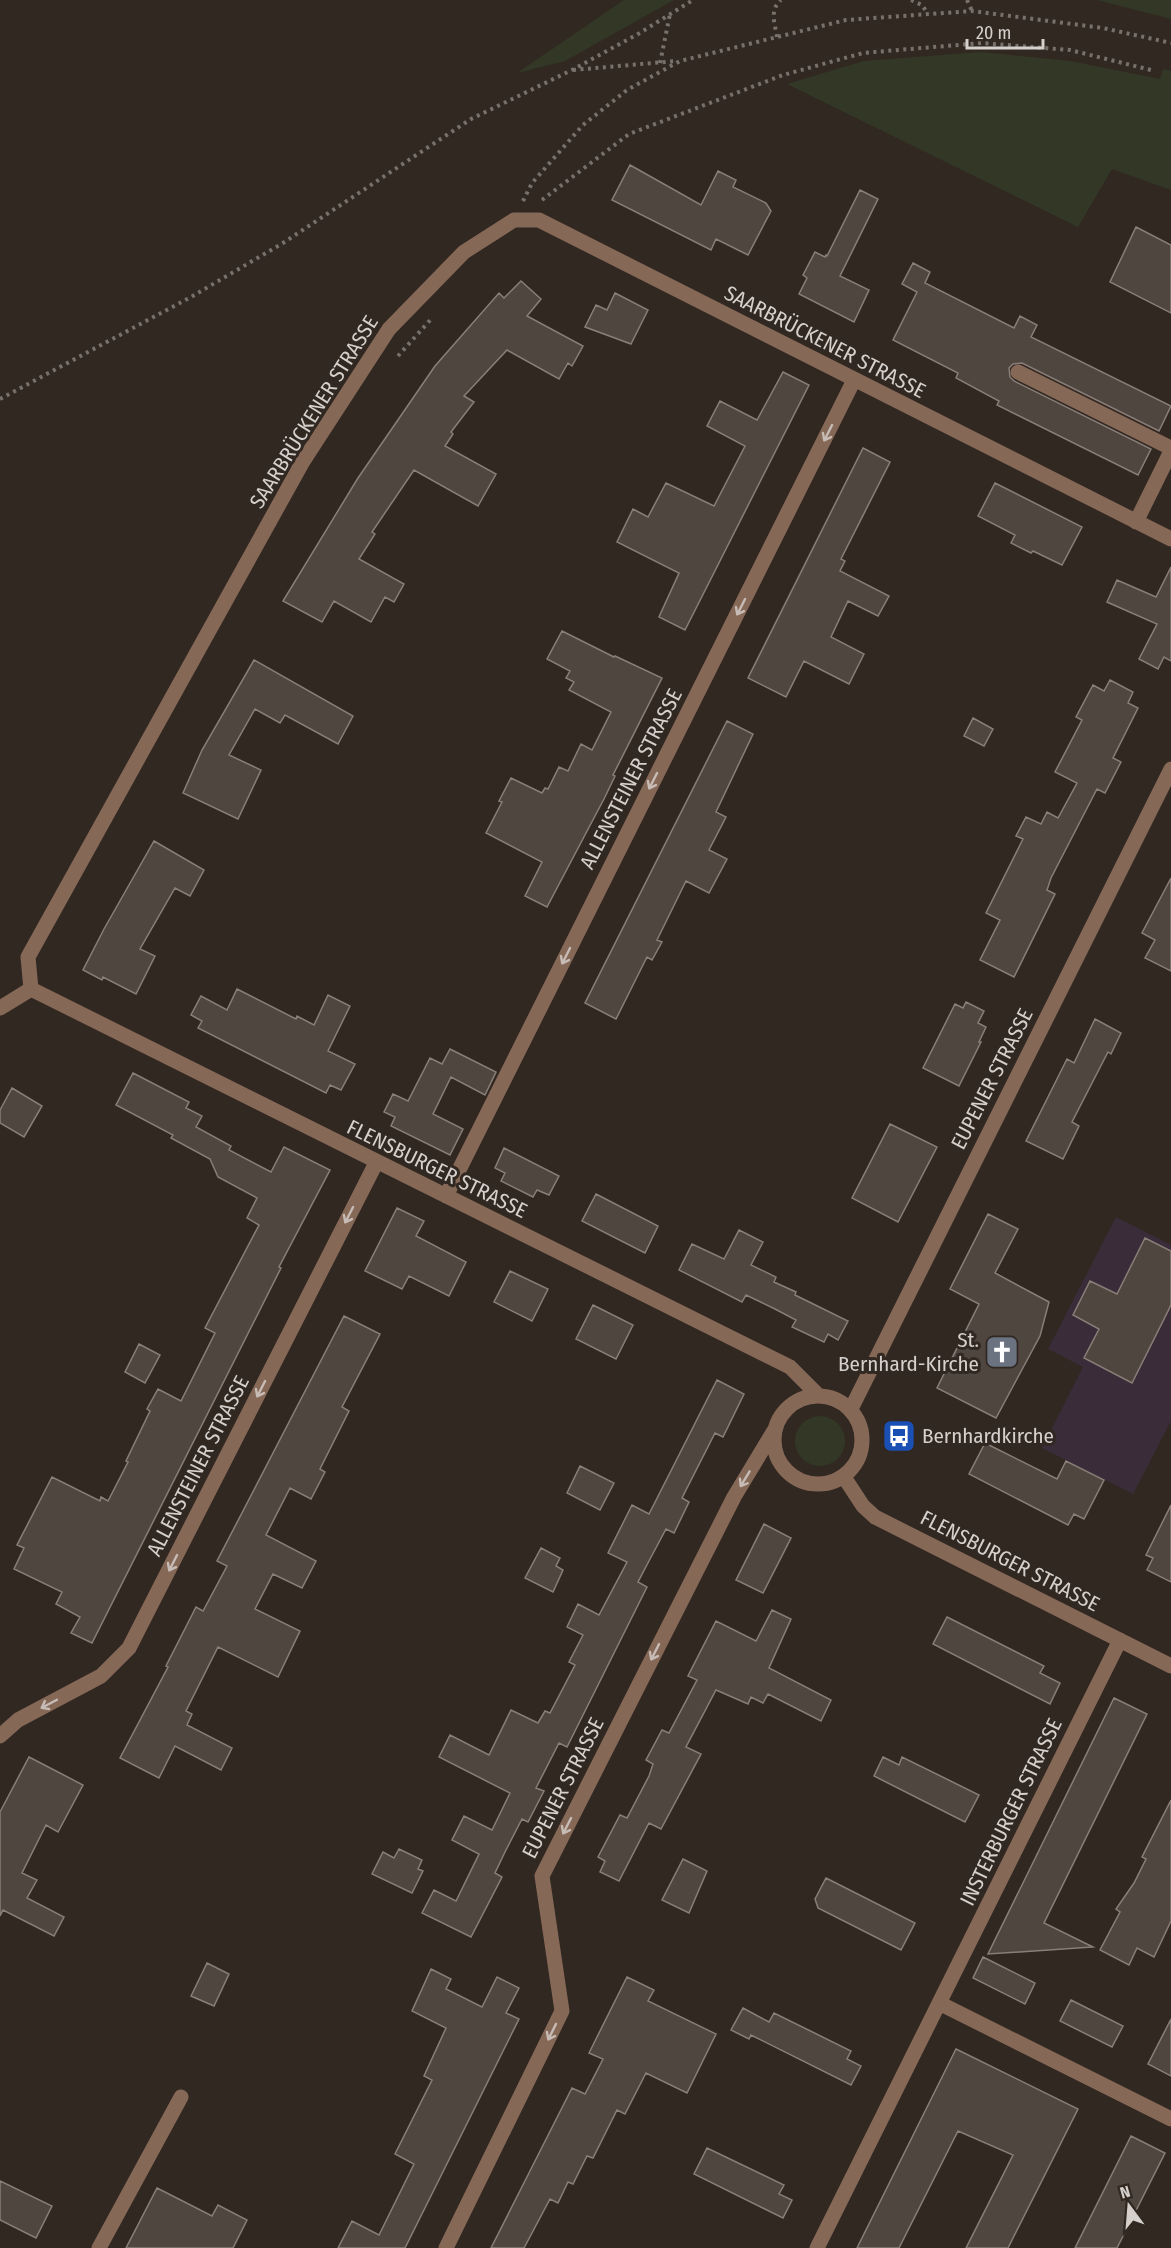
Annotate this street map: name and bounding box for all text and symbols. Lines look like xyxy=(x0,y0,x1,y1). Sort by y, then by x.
scale bar xyxy=(967,12,1044,50)
text: 20 m xyxy=(976,22,1011,44)
street label: SAARBRÜCKENER STRASSE xyxy=(720,280,930,404)
street label: SAARBRÜCKENER STRASSE xyxy=(244,311,384,513)
one-way arrow xyxy=(821,423,833,441)
one-way arrow xyxy=(734,598,746,616)
street label: ALLENSTEINER STRASSE xyxy=(574,684,688,873)
one-way arrow xyxy=(647,772,659,790)
one-way arrow xyxy=(560,946,571,964)
street label: EUPENER STRASSE xyxy=(945,1004,1039,1154)
street label: FLENSBURGER STRASSE xyxy=(343,1114,532,1224)
one-way arrow xyxy=(343,1206,355,1224)
place label: St. Bernhard-Kirche xyxy=(838,1327,979,1377)
church icon: St. Bernhard-Kirche xyxy=(984,1334,1020,1370)
street label: ALLENSTEINER STRASSE xyxy=(141,1371,255,1560)
one-way arrow xyxy=(255,1379,266,1397)
bus stop icon: Bernhardkirche xyxy=(881,1418,917,1454)
place label: Bernhardkirche xyxy=(922,1423,1054,1449)
one-way arrow xyxy=(738,1470,750,1487)
street label: FLENSBURGER STRASSE xyxy=(916,1505,1104,1617)
one-way arrow xyxy=(166,1553,178,1571)
one-way arrow xyxy=(649,1643,661,1661)
one-way arrow xyxy=(40,1699,58,1710)
street label: EUPENER STRASSE xyxy=(516,1713,610,1863)
street label: INSTERBURGER STRASSE xyxy=(954,1714,1068,1910)
one-way arrow xyxy=(561,1817,573,1835)
one-way arrow xyxy=(546,2023,557,2041)
north arrow xyxy=(1099,2176,1159,2236)
text: N xyxy=(1118,2182,1132,2203)

